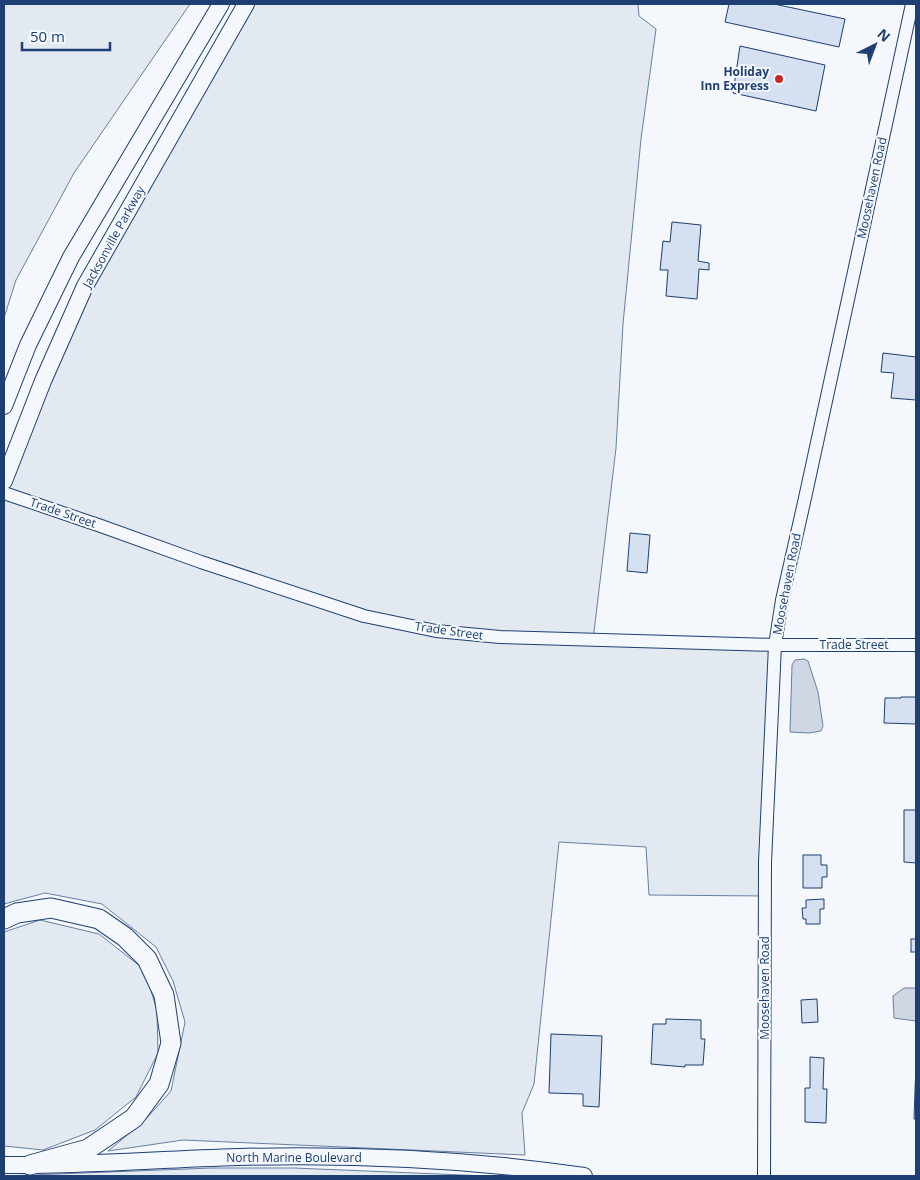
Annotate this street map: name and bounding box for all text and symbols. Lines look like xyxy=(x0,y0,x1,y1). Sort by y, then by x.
scale bar xyxy=(22,20,110,52)
north arrow xyxy=(850,20,900,70)
text: N xyxy=(873,24,895,46)
text: 50 m xyxy=(30,26,65,46)
place label: Holiday Inn Express xyxy=(700,63,769,94)
marker: Holiday Inn Express xyxy=(773,73,785,85)
street label: Moosehaven Road xyxy=(852,135,891,240)
street label: Jacksonville Parkway xyxy=(78,182,149,292)
street label: Trade Street xyxy=(28,493,99,532)
street label: Moosehaven Road xyxy=(768,531,805,636)
street label: Trade Street xyxy=(414,617,484,644)
street label: Trade Street xyxy=(820,636,888,653)
street label: Moosehaven Road xyxy=(756,936,773,1040)
street label: North Marine Boulevard xyxy=(226,1149,362,1166)

